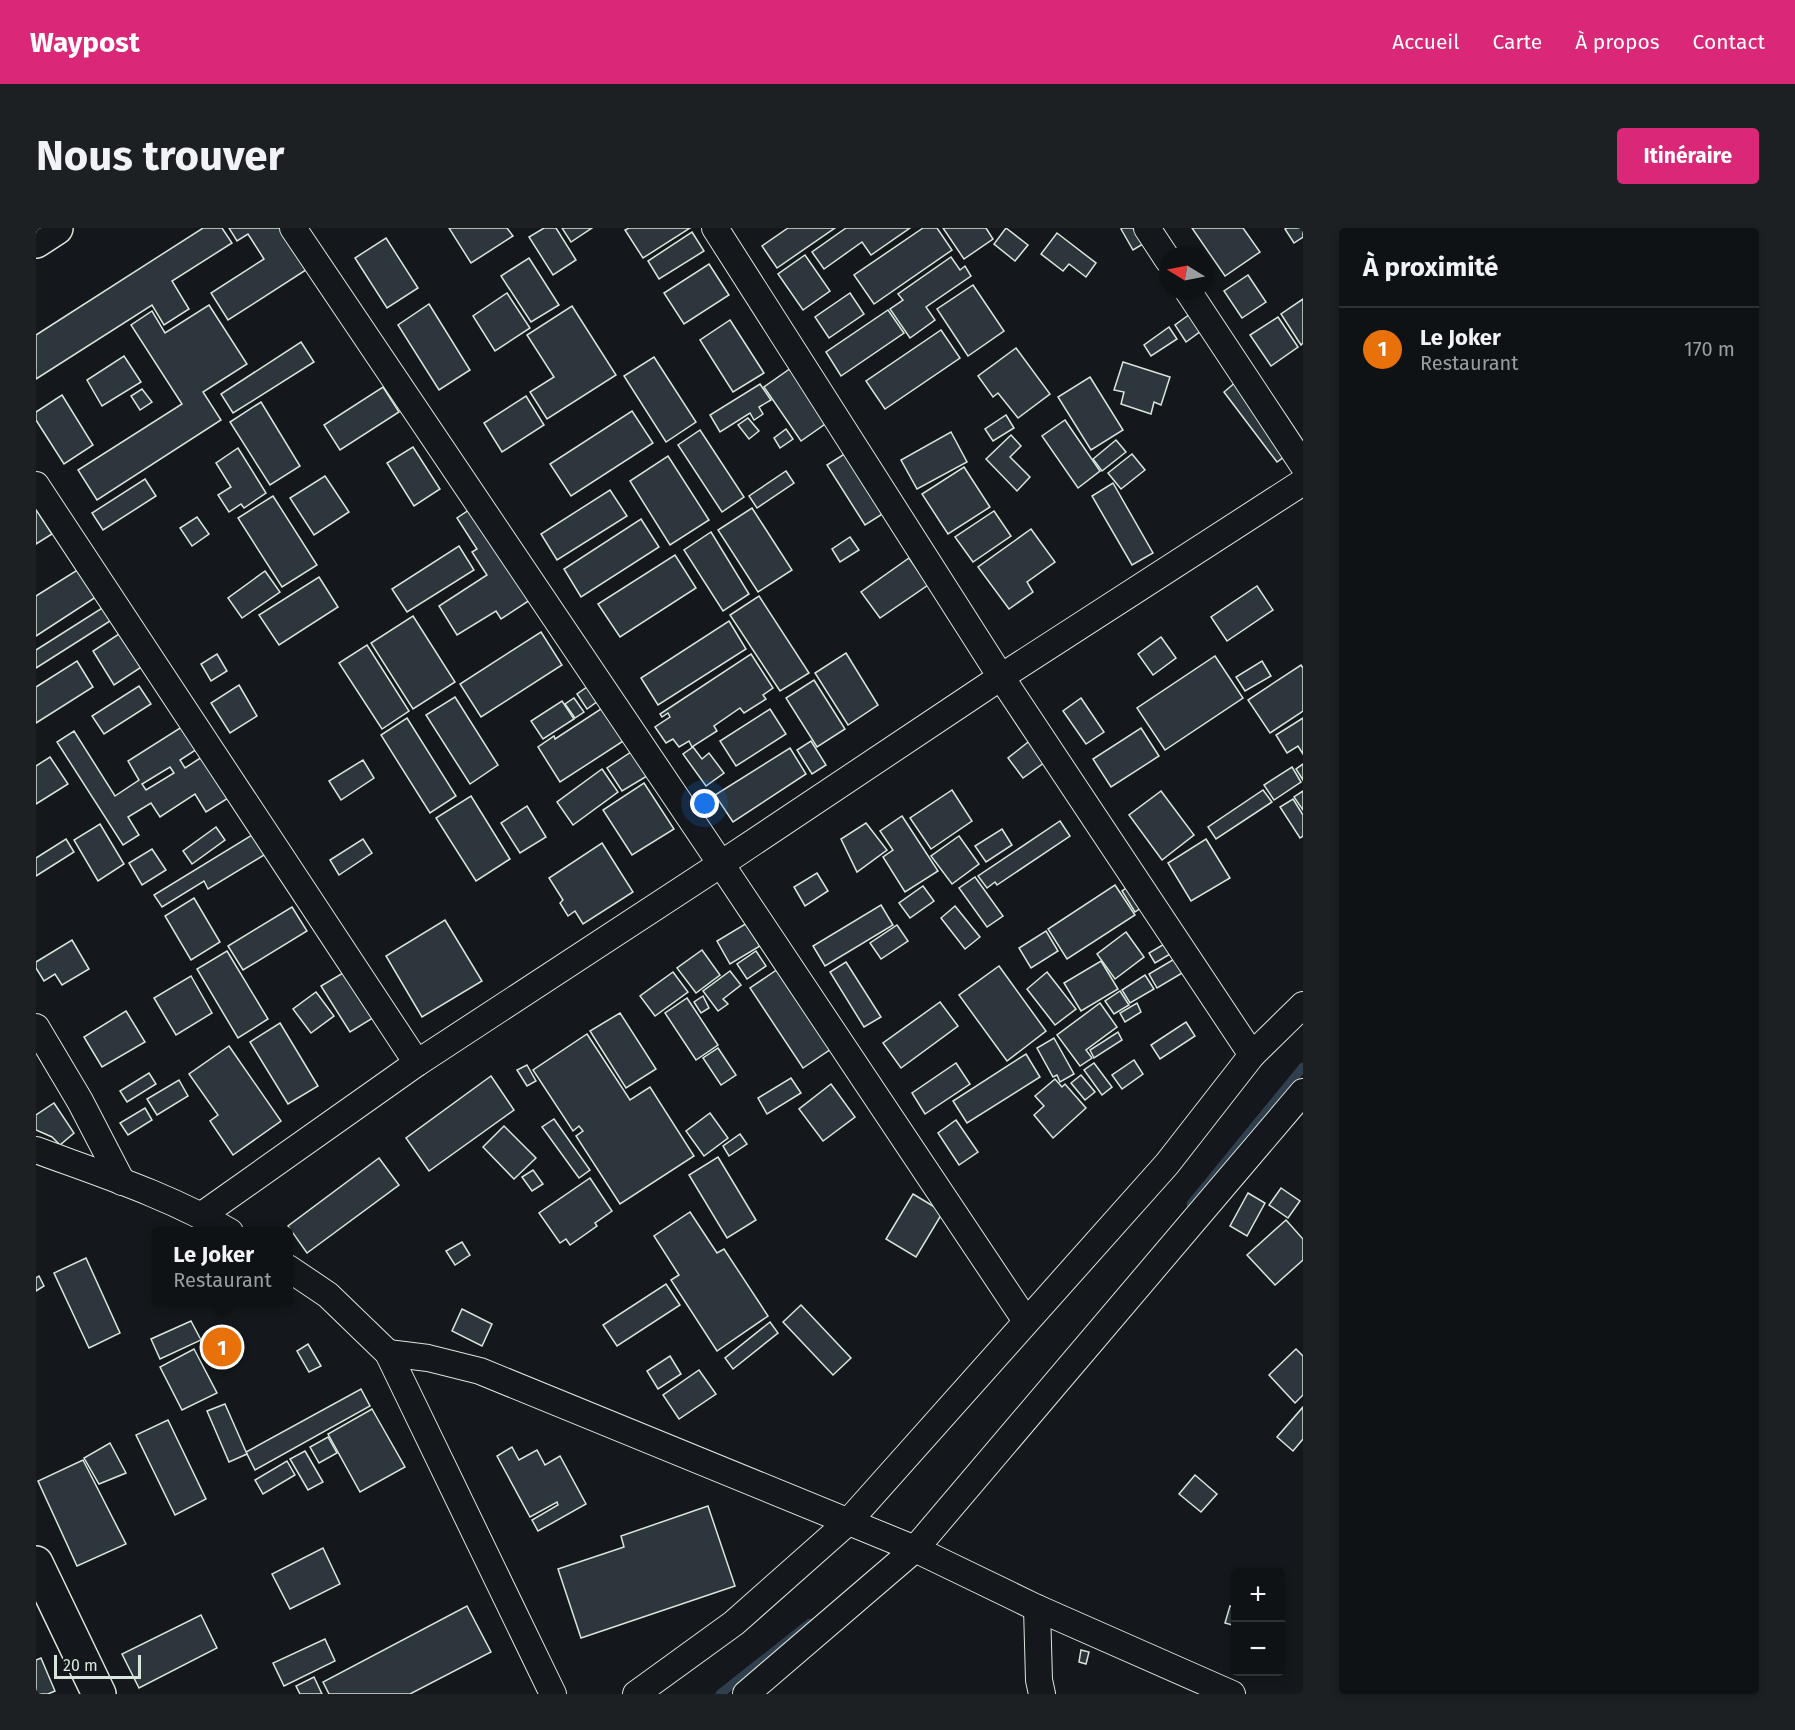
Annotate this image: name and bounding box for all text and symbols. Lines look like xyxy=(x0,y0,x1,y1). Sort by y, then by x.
text: Waypost xyxy=(30,26,140,59)
text: Accueil xyxy=(1392,29,1459,55)
text: Carte xyxy=(1492,29,1542,55)
text: À propos xyxy=(1575,29,1660,55)
text: Contact xyxy=(1693,29,1765,55)
button: Itinéraire xyxy=(1617,128,1759,184)
text: Nous trouver xyxy=(36,131,284,181)
north arrow xyxy=(1159,246,1213,300)
text: À proximité xyxy=(1363,252,1498,283)
text: Le Joker xyxy=(1420,324,1501,351)
text: 1 xyxy=(1378,337,1387,361)
text: 170 m xyxy=(1684,337,1735,361)
text: Restaurant xyxy=(1420,351,1518,375)
your location xyxy=(690,789,719,818)
popup xyxy=(152,1227,293,1305)
text: Le Joker xyxy=(173,1241,254,1268)
text: Restaurant xyxy=(173,1268,272,1292)
pin: 1 xyxy=(202,1324,242,1370)
map controls xyxy=(1231,1568,1285,1676)
button: + xyxy=(1231,1568,1285,1622)
button: − xyxy=(1231,1622,1285,1676)
scale bar xyxy=(54,1652,141,1680)
text: 20 m xyxy=(63,1656,98,1675)

